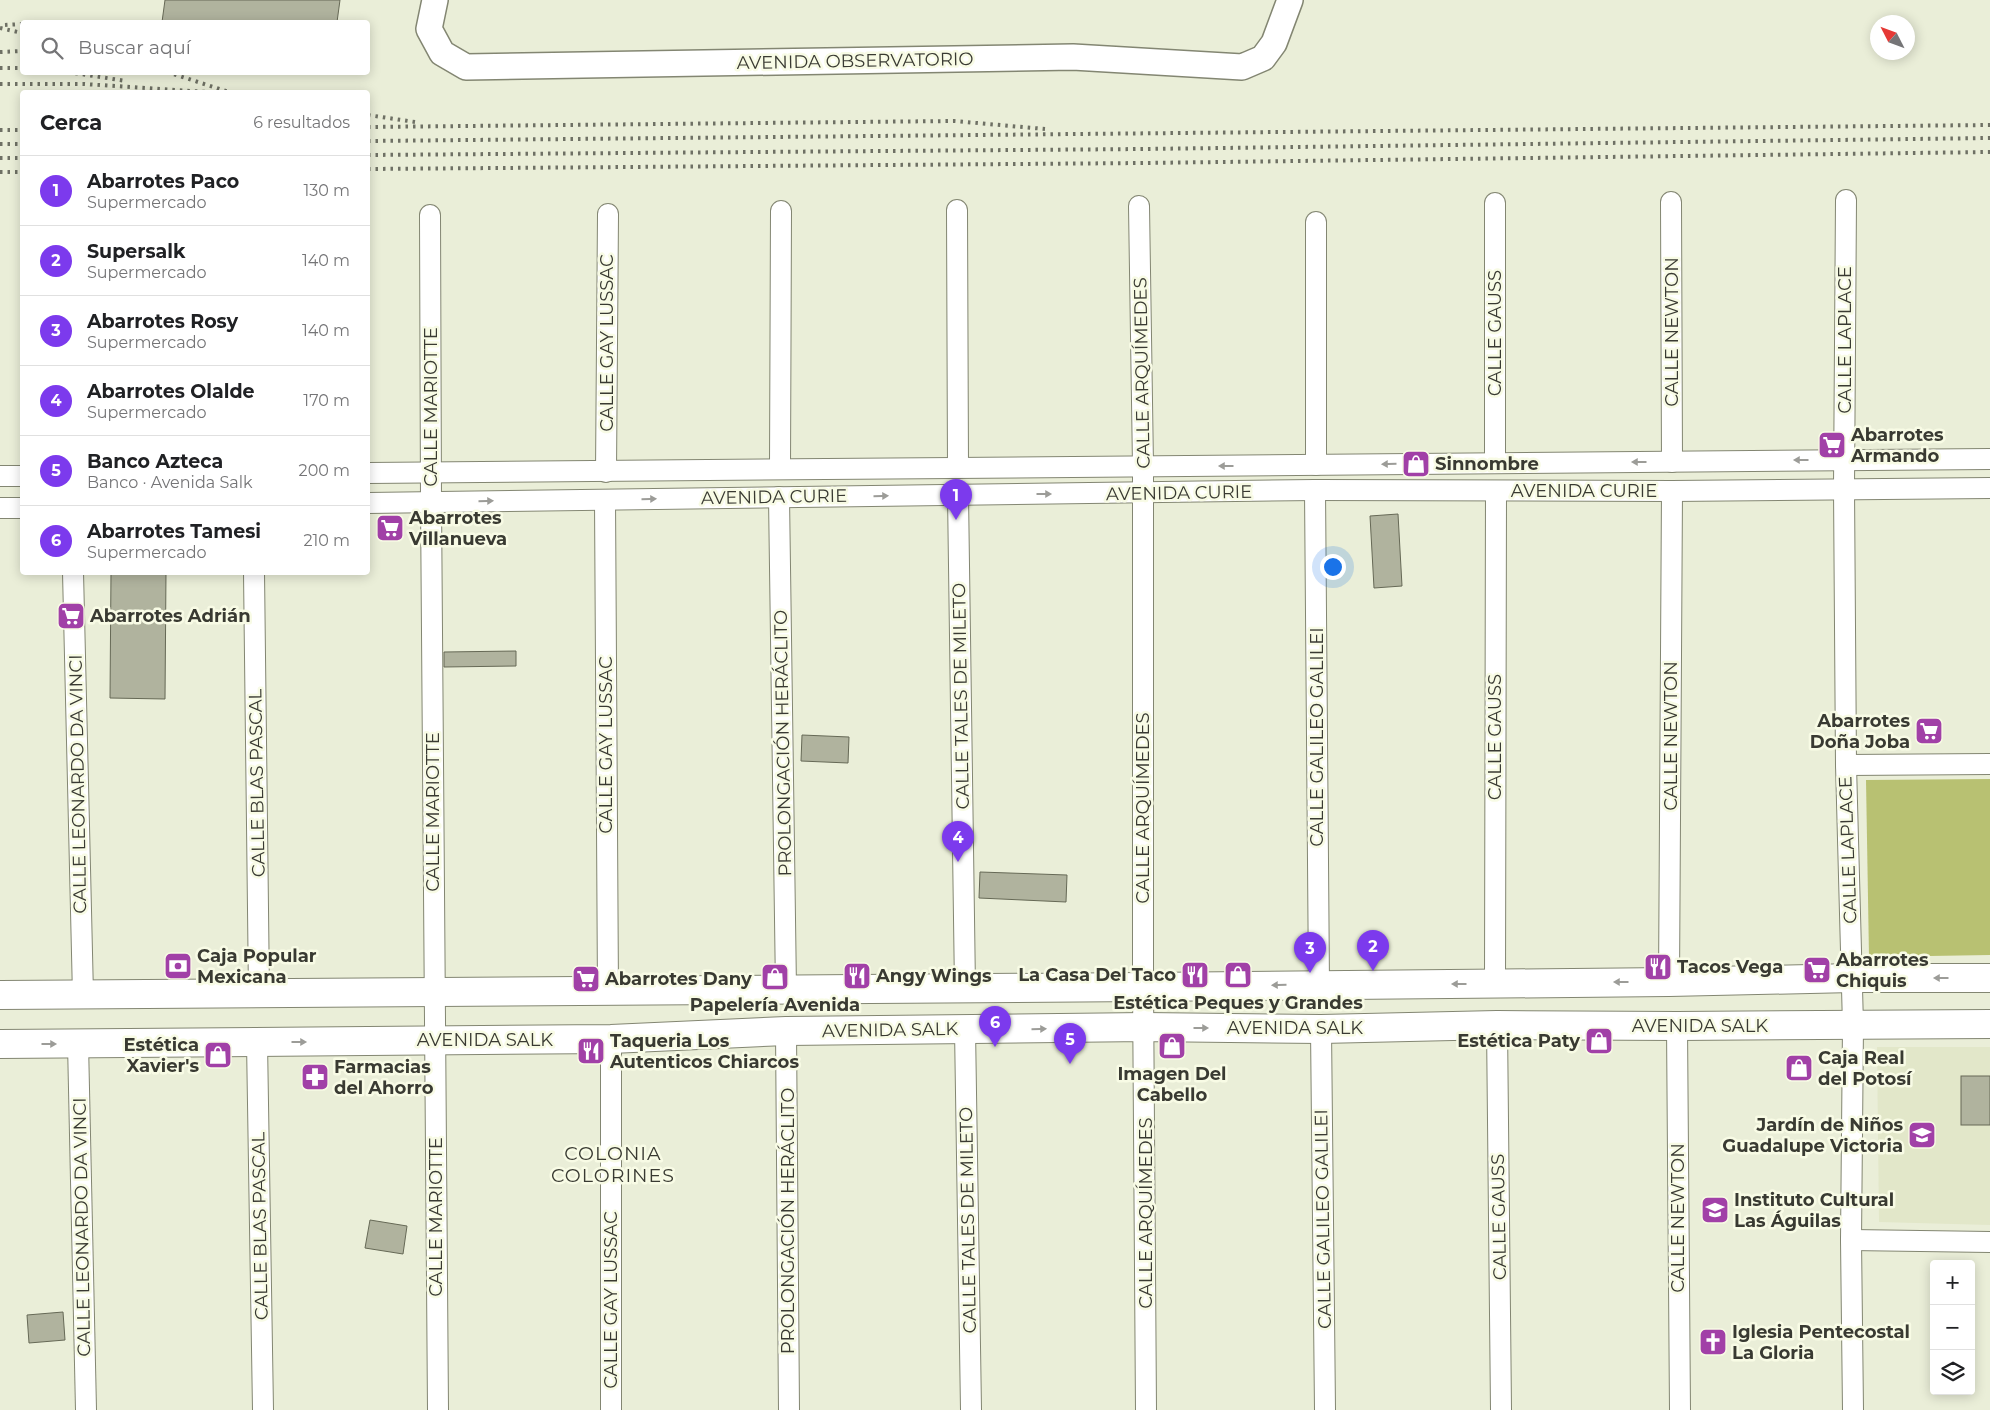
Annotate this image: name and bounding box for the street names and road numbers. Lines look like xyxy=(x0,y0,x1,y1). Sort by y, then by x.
street label: AVENIDA OBSERVATORIO xyxy=(736,48,974,74)
street label: CALLE GAY LUSSAC xyxy=(596,254,618,432)
street label: CALLE NEWTON xyxy=(1661,257,1683,407)
street label: CALLE LAPLACE xyxy=(1834,266,1856,414)
street label: CALLE GAUSS xyxy=(1484,270,1506,396)
street label: CALLE ARQUÍMEDES xyxy=(1129,277,1155,469)
street label: CALLE MARIOTTE xyxy=(420,327,442,487)
street label: AVENIDA CURIE xyxy=(1511,480,1657,502)
street label: AVENIDA CURIE xyxy=(1106,481,1252,505)
street label: AVENIDA CURIE xyxy=(701,485,847,509)
street label: CALLE TALES DE MILETO xyxy=(948,583,974,809)
street label: PROLONGACIÓN HERÁCLITO xyxy=(770,609,796,877)
street label: CALLE GALILEO GALILEI xyxy=(1306,627,1328,847)
street label: CALLE LEONARDO DA VINCI xyxy=(65,654,91,914)
street label: CALLE GAY LUSSAC xyxy=(595,656,617,834)
street label: CALLE NEWTON xyxy=(1660,661,1682,811)
street label: CALLE GAUSS xyxy=(1484,674,1506,800)
street label: CALLE BLAS PASCAL xyxy=(244,688,270,877)
street label: CALLE ARQUÍMEDES xyxy=(1132,712,1154,904)
street label: CALLE MARIOTTE xyxy=(422,732,444,892)
street label: CALLE LAPLACE xyxy=(1834,776,1862,924)
street label: AVENIDA SALK xyxy=(1632,1015,1768,1037)
street label: AVENIDA SALK xyxy=(1227,1017,1363,1039)
street label: AVENIDA SALK xyxy=(822,1018,959,1042)
street label: AVENIDA SALK xyxy=(417,1029,553,1051)
street label: PROLONGACIÓN HERÁCLITO xyxy=(777,1088,799,1354)
street label: CALLE LEONARDO DA VINCI xyxy=(69,1097,95,1357)
street label: CALLE TALES DE MILETO xyxy=(955,1107,981,1333)
street label: CALLE GALILEO GALILEI xyxy=(1310,1109,1336,1329)
street label: CALLE ARQUÍMEDES xyxy=(1135,1117,1157,1309)
street label: CALLE BLAS PASCAL xyxy=(247,1131,273,1320)
street label: CALLE MARIOTTE xyxy=(425,1137,447,1297)
street label: CALLE NEWTON xyxy=(1667,1143,1689,1293)
street label: CALLE GAUSS xyxy=(1487,1154,1511,1280)
street label: CALLE GAY LUSSAC xyxy=(600,1211,622,1389)

